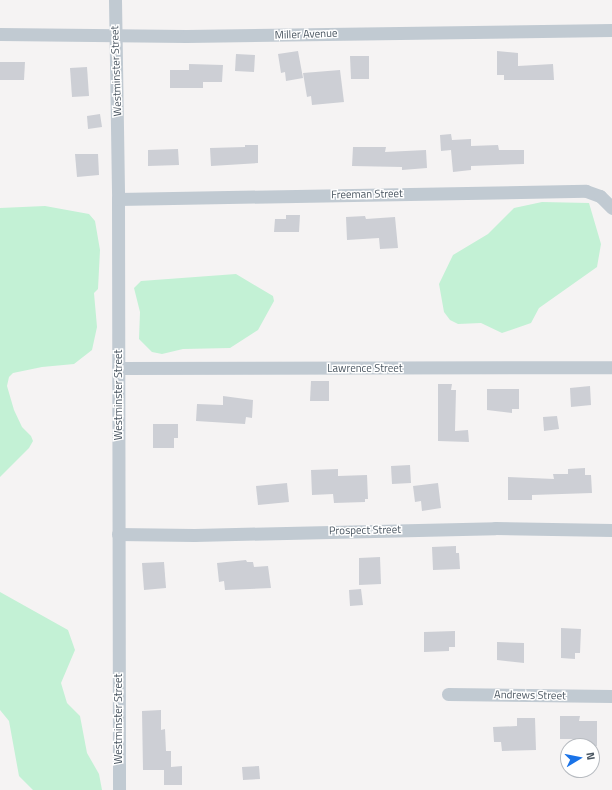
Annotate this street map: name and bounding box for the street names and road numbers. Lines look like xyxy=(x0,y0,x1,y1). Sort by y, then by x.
street label: Westminster Street xyxy=(108,25,124,117)
street label: Miller Avenue xyxy=(274,26,338,42)
street label: Freeman Street xyxy=(331,187,403,201)
street label: Westminster Street xyxy=(111,350,125,440)
street label: Lawrence Street xyxy=(327,361,403,375)
street label: Prospect Street xyxy=(329,523,401,537)
street label: Westminster Street xyxy=(111,674,125,764)
street label: Andrews Street xyxy=(494,688,566,702)

